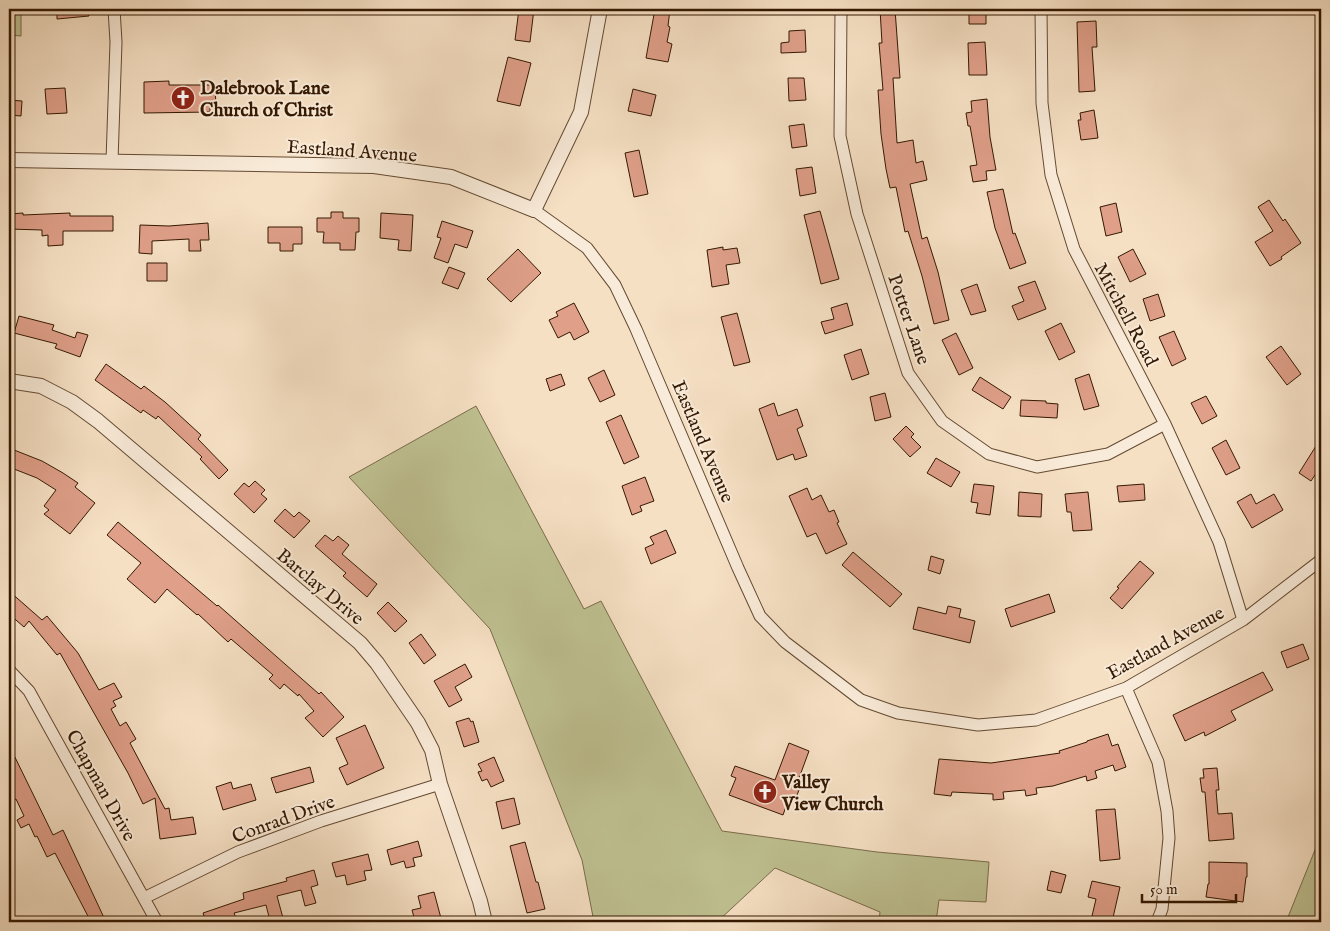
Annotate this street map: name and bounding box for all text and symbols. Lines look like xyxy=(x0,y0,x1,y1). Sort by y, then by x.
place label: Dalebrook Lane Church of Christ xyxy=(200,77,333,123)
church icon: Dalebrook Lane Church of Christ xyxy=(170,85,196,111)
street label: Eastland Avenue xyxy=(286,135,418,169)
street label: Mitchell Road xyxy=(1088,259,1163,372)
street label: Potter Lane xyxy=(881,271,935,368)
street label: Eastland Avenue xyxy=(666,377,739,507)
street label: Barclay Drive xyxy=(271,544,369,631)
street label: Eastland Avenue xyxy=(1103,601,1229,686)
street label: Chapman Drive xyxy=(60,726,141,846)
place label: Valley View Church xyxy=(781,771,884,817)
church icon: Valley View Church xyxy=(752,779,778,805)
street label: Conrad Drive xyxy=(229,790,339,850)
scale bar xyxy=(1142,871,1236,903)
text: 50 m xyxy=(1150,880,1178,899)

